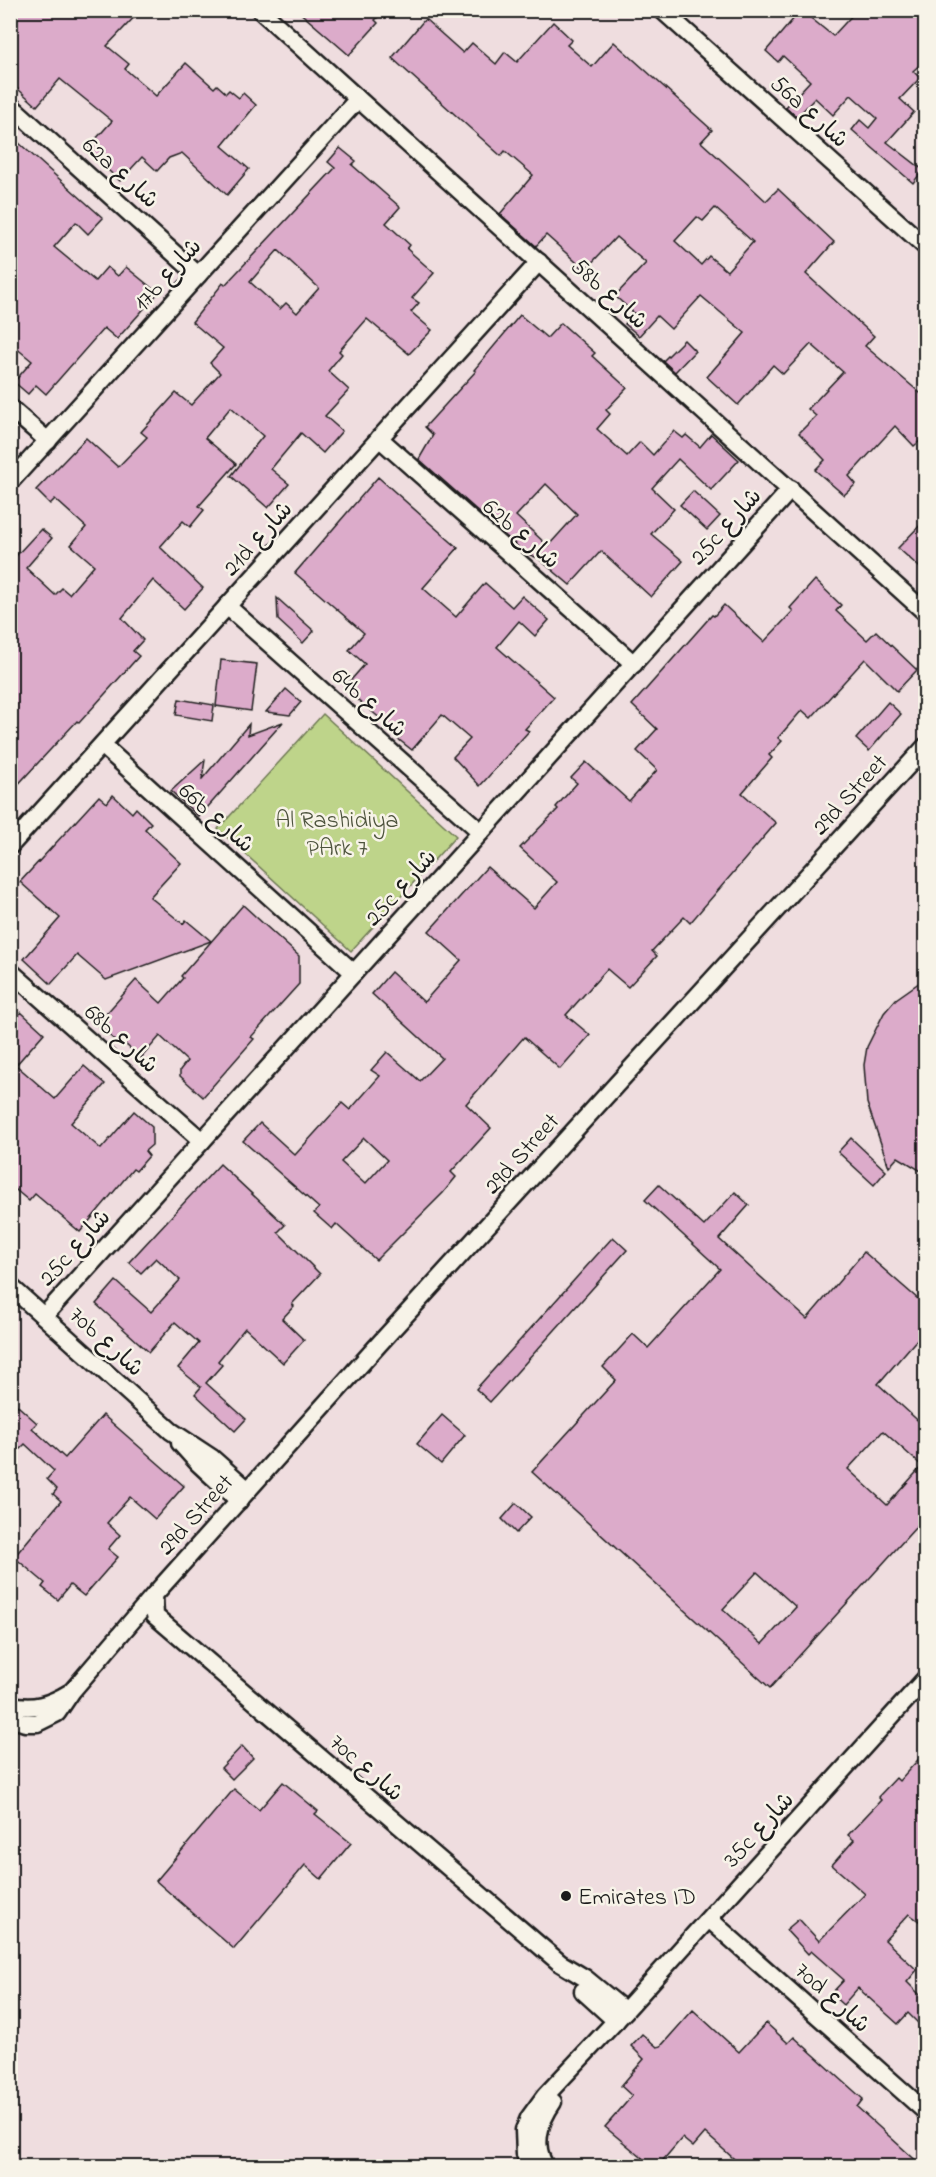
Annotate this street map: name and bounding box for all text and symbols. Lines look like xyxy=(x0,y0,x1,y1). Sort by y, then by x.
street label: 56a شارع xyxy=(761,68,855,158)
street label: 62a شارع xyxy=(73,130,166,218)
street label: 17b شارع xyxy=(126,231,211,320)
street label: 58b شارع xyxy=(562,251,655,339)
street label: 25c شارع xyxy=(682,481,771,574)
street label: 62b شارع xyxy=(474,491,567,579)
street label: 21d شارع xyxy=(215,494,302,585)
street label: 64b شارع xyxy=(323,660,414,747)
street label: 29d Street xyxy=(805,747,897,844)
street label: 66b شارع xyxy=(170,775,261,863)
park label: Al Rashidiya PArk 7 xyxy=(275,804,399,867)
street label: 25c شارع xyxy=(357,842,446,935)
street label: 68b شارع xyxy=(75,997,166,1083)
street label: 29d Street xyxy=(477,1106,569,1203)
street label: 25c شارع xyxy=(31,1202,120,1295)
street label: 70b شارع xyxy=(60,1299,151,1386)
street label: 29d Street xyxy=(151,1467,243,1564)
street label: 70c شارع xyxy=(320,1727,410,1811)
street label: 35c شارع xyxy=(716,1785,804,1877)
place label: Emirates ID xyxy=(578,1881,696,1916)
marker: Emirates ID xyxy=(559,1889,573,1903)
street label: 70d شارع xyxy=(786,1955,877,2043)

